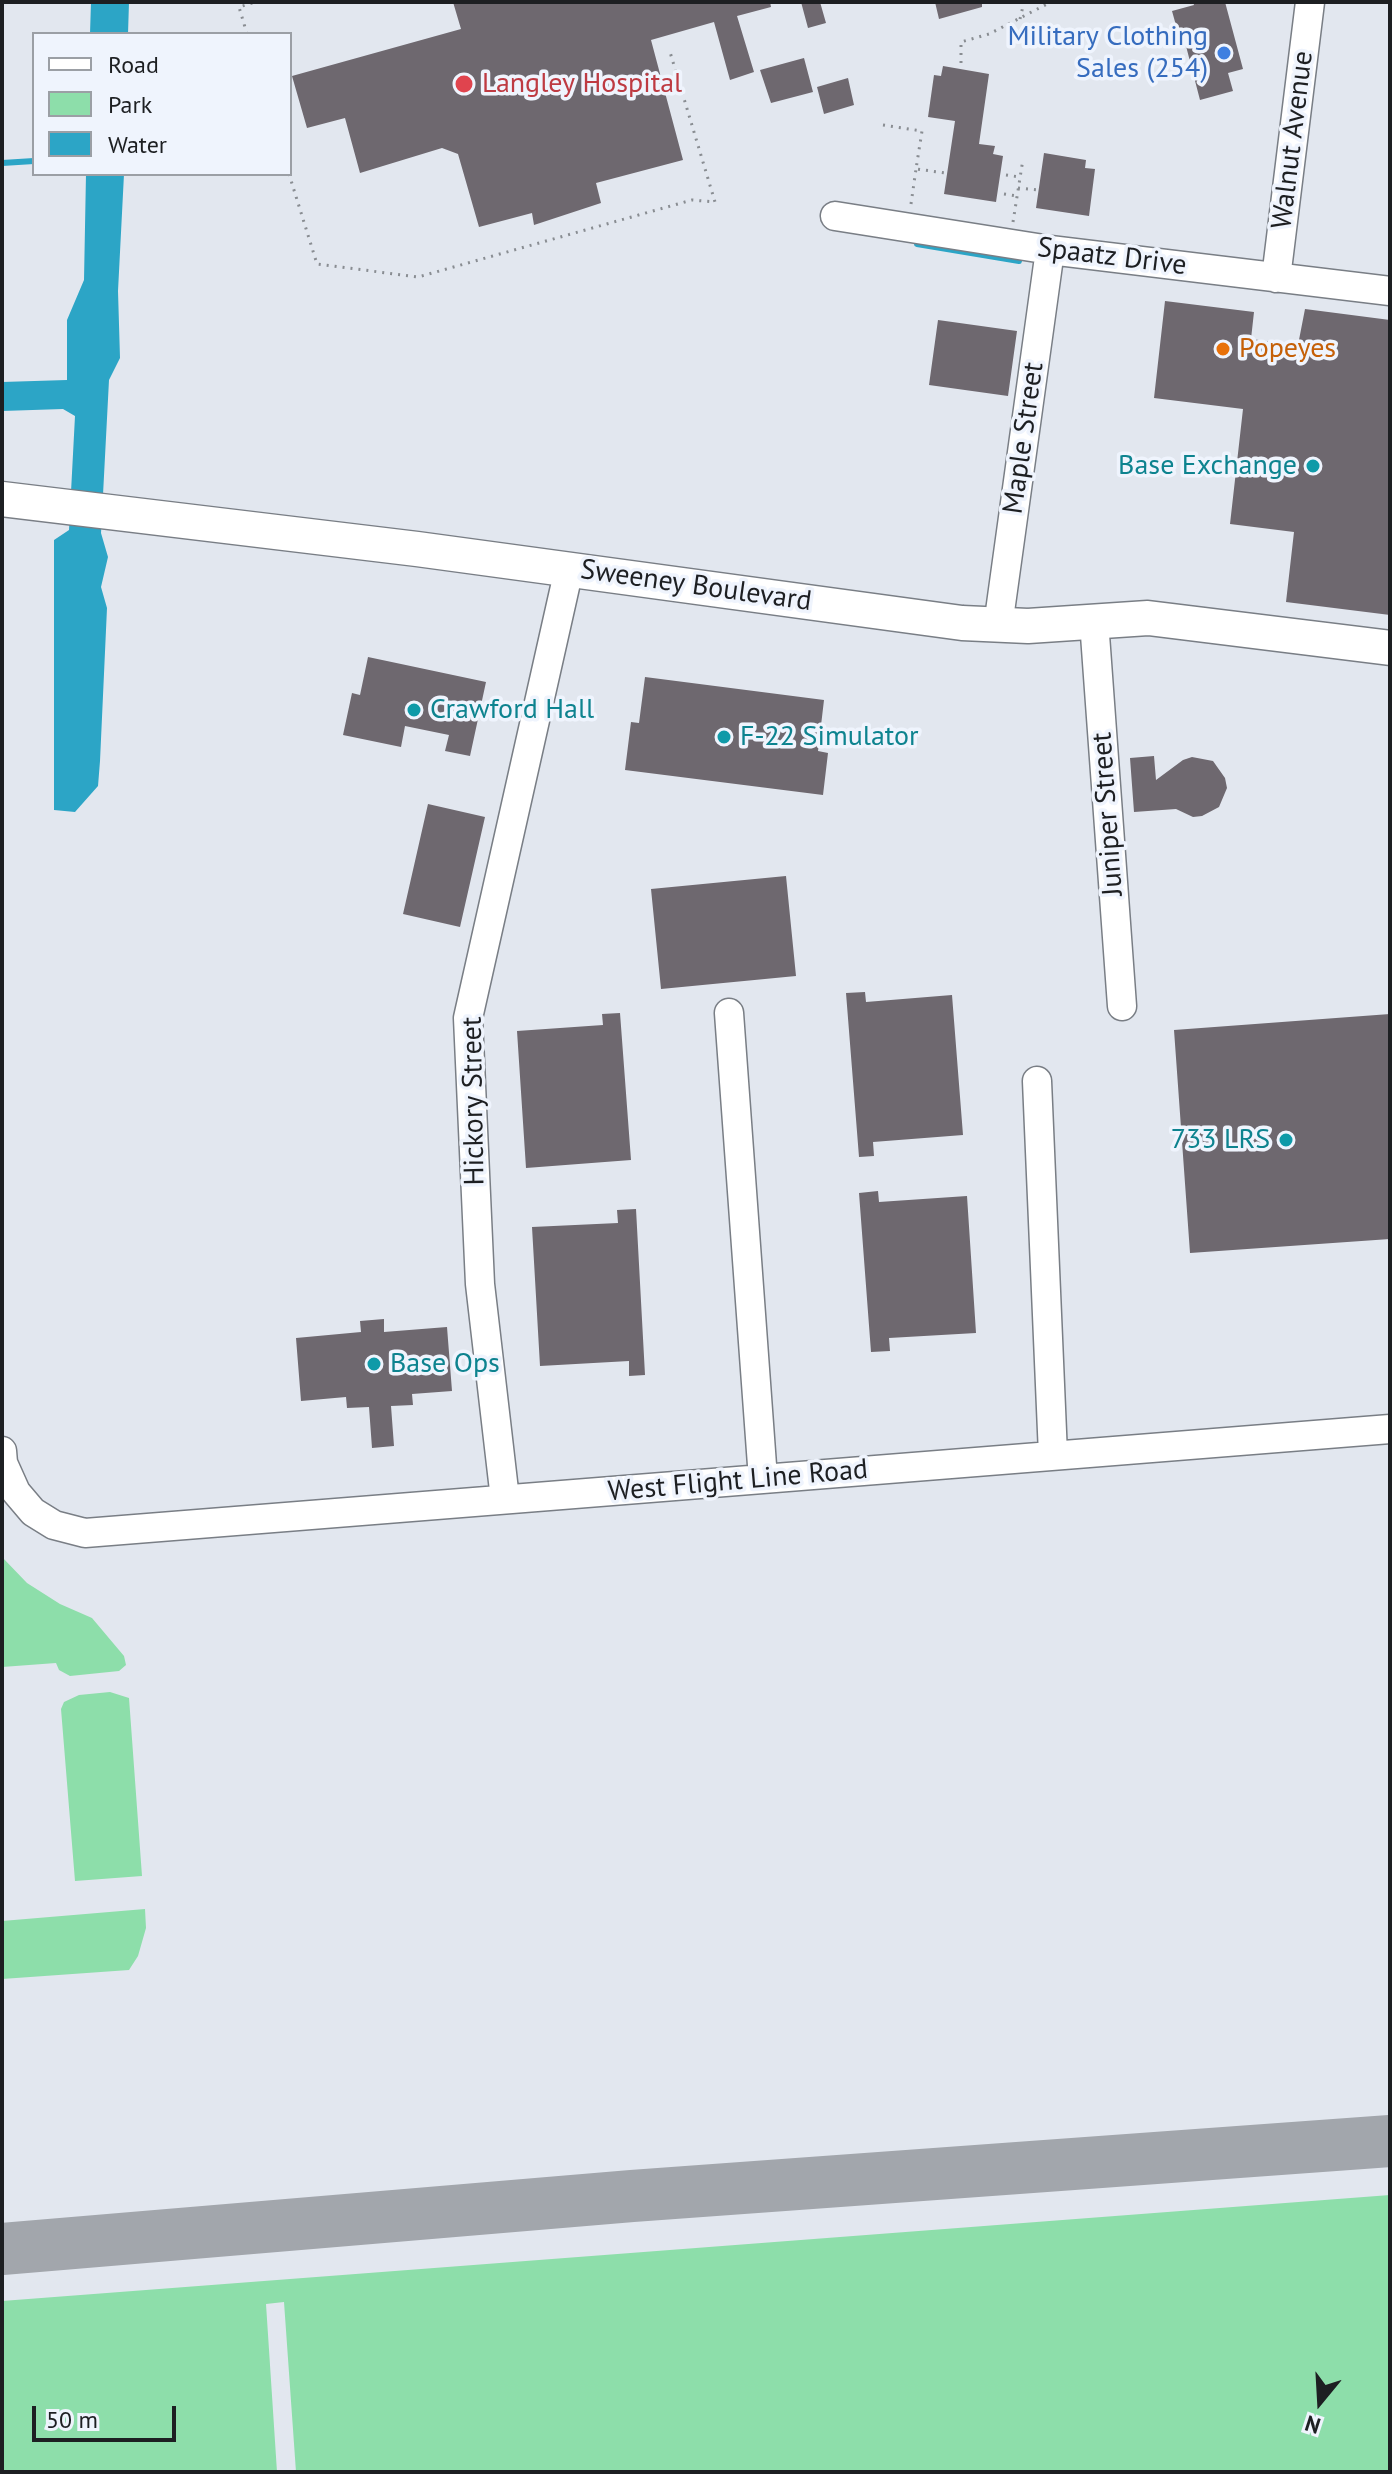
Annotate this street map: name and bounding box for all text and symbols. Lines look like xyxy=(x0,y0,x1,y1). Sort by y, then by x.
place label: Military Clothing Sales (254) xyxy=(1007,20,1208,86)
legend xyxy=(32,32,292,176)
marker: Military Clothing Sales (254) xyxy=(1215,44,1233,62)
text: Road xyxy=(108,49,159,80)
street label: Walnut Avenue xyxy=(1265,49,1321,231)
place label: Langley Hospital xyxy=(482,67,682,101)
marker: Langley Hospital xyxy=(453,73,475,95)
text: Park xyxy=(108,89,152,120)
text: Water xyxy=(108,129,167,160)
street label: Spaatz Drive xyxy=(1035,231,1189,283)
place label: Popeyes xyxy=(1239,332,1336,366)
marker: Popeyes xyxy=(1214,340,1232,358)
street label: Maple Street xyxy=(997,360,1051,516)
place label: Base Exchange xyxy=(1118,449,1297,483)
marker: Base Exchange xyxy=(1304,457,1322,475)
street label: Sweeney Boulevard xyxy=(578,553,814,619)
place label: Crawford Hall xyxy=(430,693,594,727)
marker: Crawford Hall xyxy=(405,701,423,719)
place label: F-22 Simulator xyxy=(740,720,919,754)
marker: F-22 Simulator xyxy=(715,728,733,746)
street label: Juniper Street xyxy=(1086,731,1130,897)
street label: Hickory Street xyxy=(456,1016,492,1186)
place label: 733 LRS xyxy=(1171,1123,1270,1157)
marker: 733 LRS xyxy=(1277,1131,1295,1149)
place label: Base Ops xyxy=(390,1347,500,1381)
marker: Base Ops xyxy=(365,1355,383,1373)
street label: West Flight Line Road xyxy=(607,1453,869,1509)
north arrow xyxy=(1280,2362,1360,2442)
scale bar xyxy=(36,2390,180,2440)
text: 50 m xyxy=(46,2404,98,2435)
text: N xyxy=(1301,2409,1324,2440)

